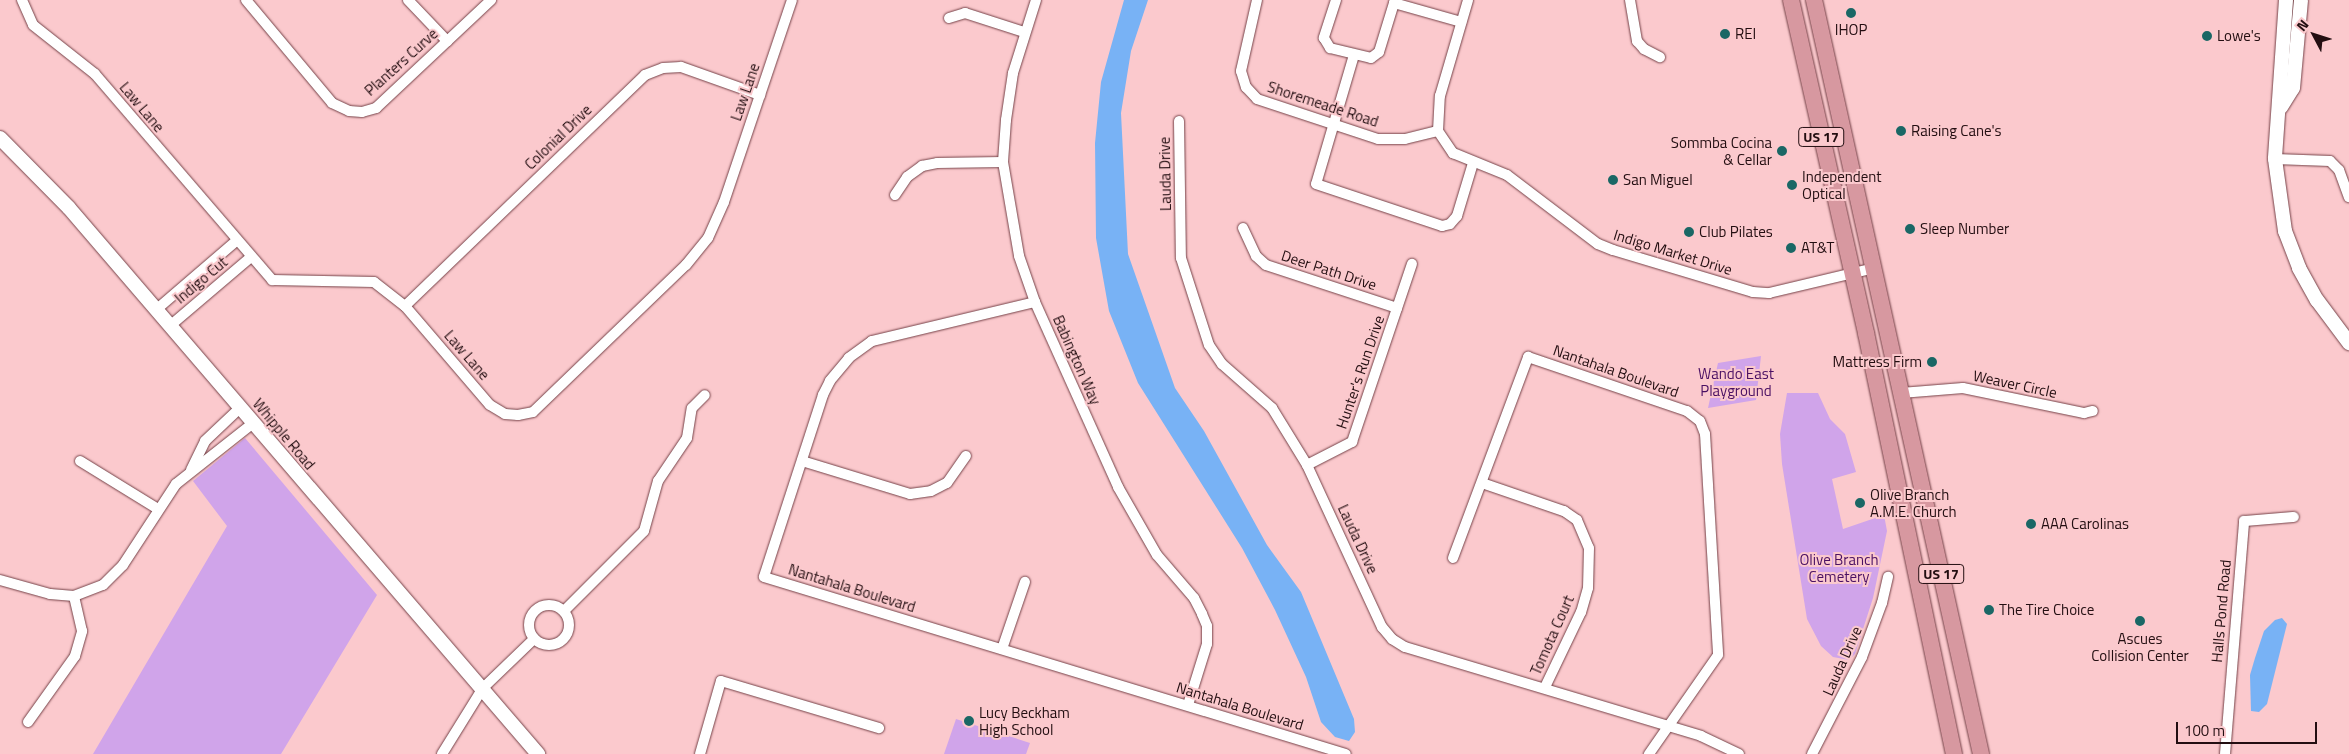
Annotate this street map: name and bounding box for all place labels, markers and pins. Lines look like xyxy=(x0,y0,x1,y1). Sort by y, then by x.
marker: IHOP xyxy=(1845,7,1857,19)
place label: IHOP xyxy=(1835,21,1867,39)
place label: REI xyxy=(1735,25,1756,43)
place label: Lowe's xyxy=(2217,27,2261,45)
marker: REI xyxy=(1719,28,1731,40)
marker: Lowe's xyxy=(2201,30,2213,42)
place label: Raising Cane's xyxy=(1911,122,2001,140)
marker: Raising Cane's xyxy=(1895,125,1907,137)
place label: Sommba Cocina & Cellar xyxy=(1671,133,1772,168)
marker: Sommba Cocina & Cellar xyxy=(1776,145,1788,157)
place label: Independent Optical xyxy=(1802,167,1882,202)
place label: San Miguel xyxy=(1623,171,1693,189)
marker: San Miguel xyxy=(1607,174,1619,186)
marker: Independent Optical xyxy=(1786,179,1798,191)
place label: Sleep Number xyxy=(1920,220,2009,238)
place label: Club Pilates xyxy=(1699,223,1773,241)
marker: Sleep Number xyxy=(1904,223,1916,235)
marker: Club Pilates xyxy=(1683,226,1695,238)
place label: AT&T xyxy=(1801,239,1834,257)
marker: AT&T xyxy=(1785,242,1797,254)
place label: Mattress Firm xyxy=(1833,353,1922,371)
marker: Mattress Firm xyxy=(1926,356,1938,368)
place label: Olive Branch A.M.E. Church xyxy=(1870,485,1957,520)
marker: Olive Branch A.M.E. Church xyxy=(1854,497,1866,509)
place label: AAA Carolinas xyxy=(2041,515,2129,533)
marker: AAA Carolinas xyxy=(2025,518,2037,530)
place label: The Tire Choice xyxy=(1999,601,2094,619)
marker: The Tire Choice xyxy=(1983,604,1995,616)
marker: Ascues Collision Center xyxy=(2134,615,2146,627)
place label: Ascues Collision Center xyxy=(2091,629,2189,664)
place label: Lucy Beckham High School xyxy=(979,703,1070,738)
marker: Lucy Beckham High School xyxy=(963,715,975,727)

